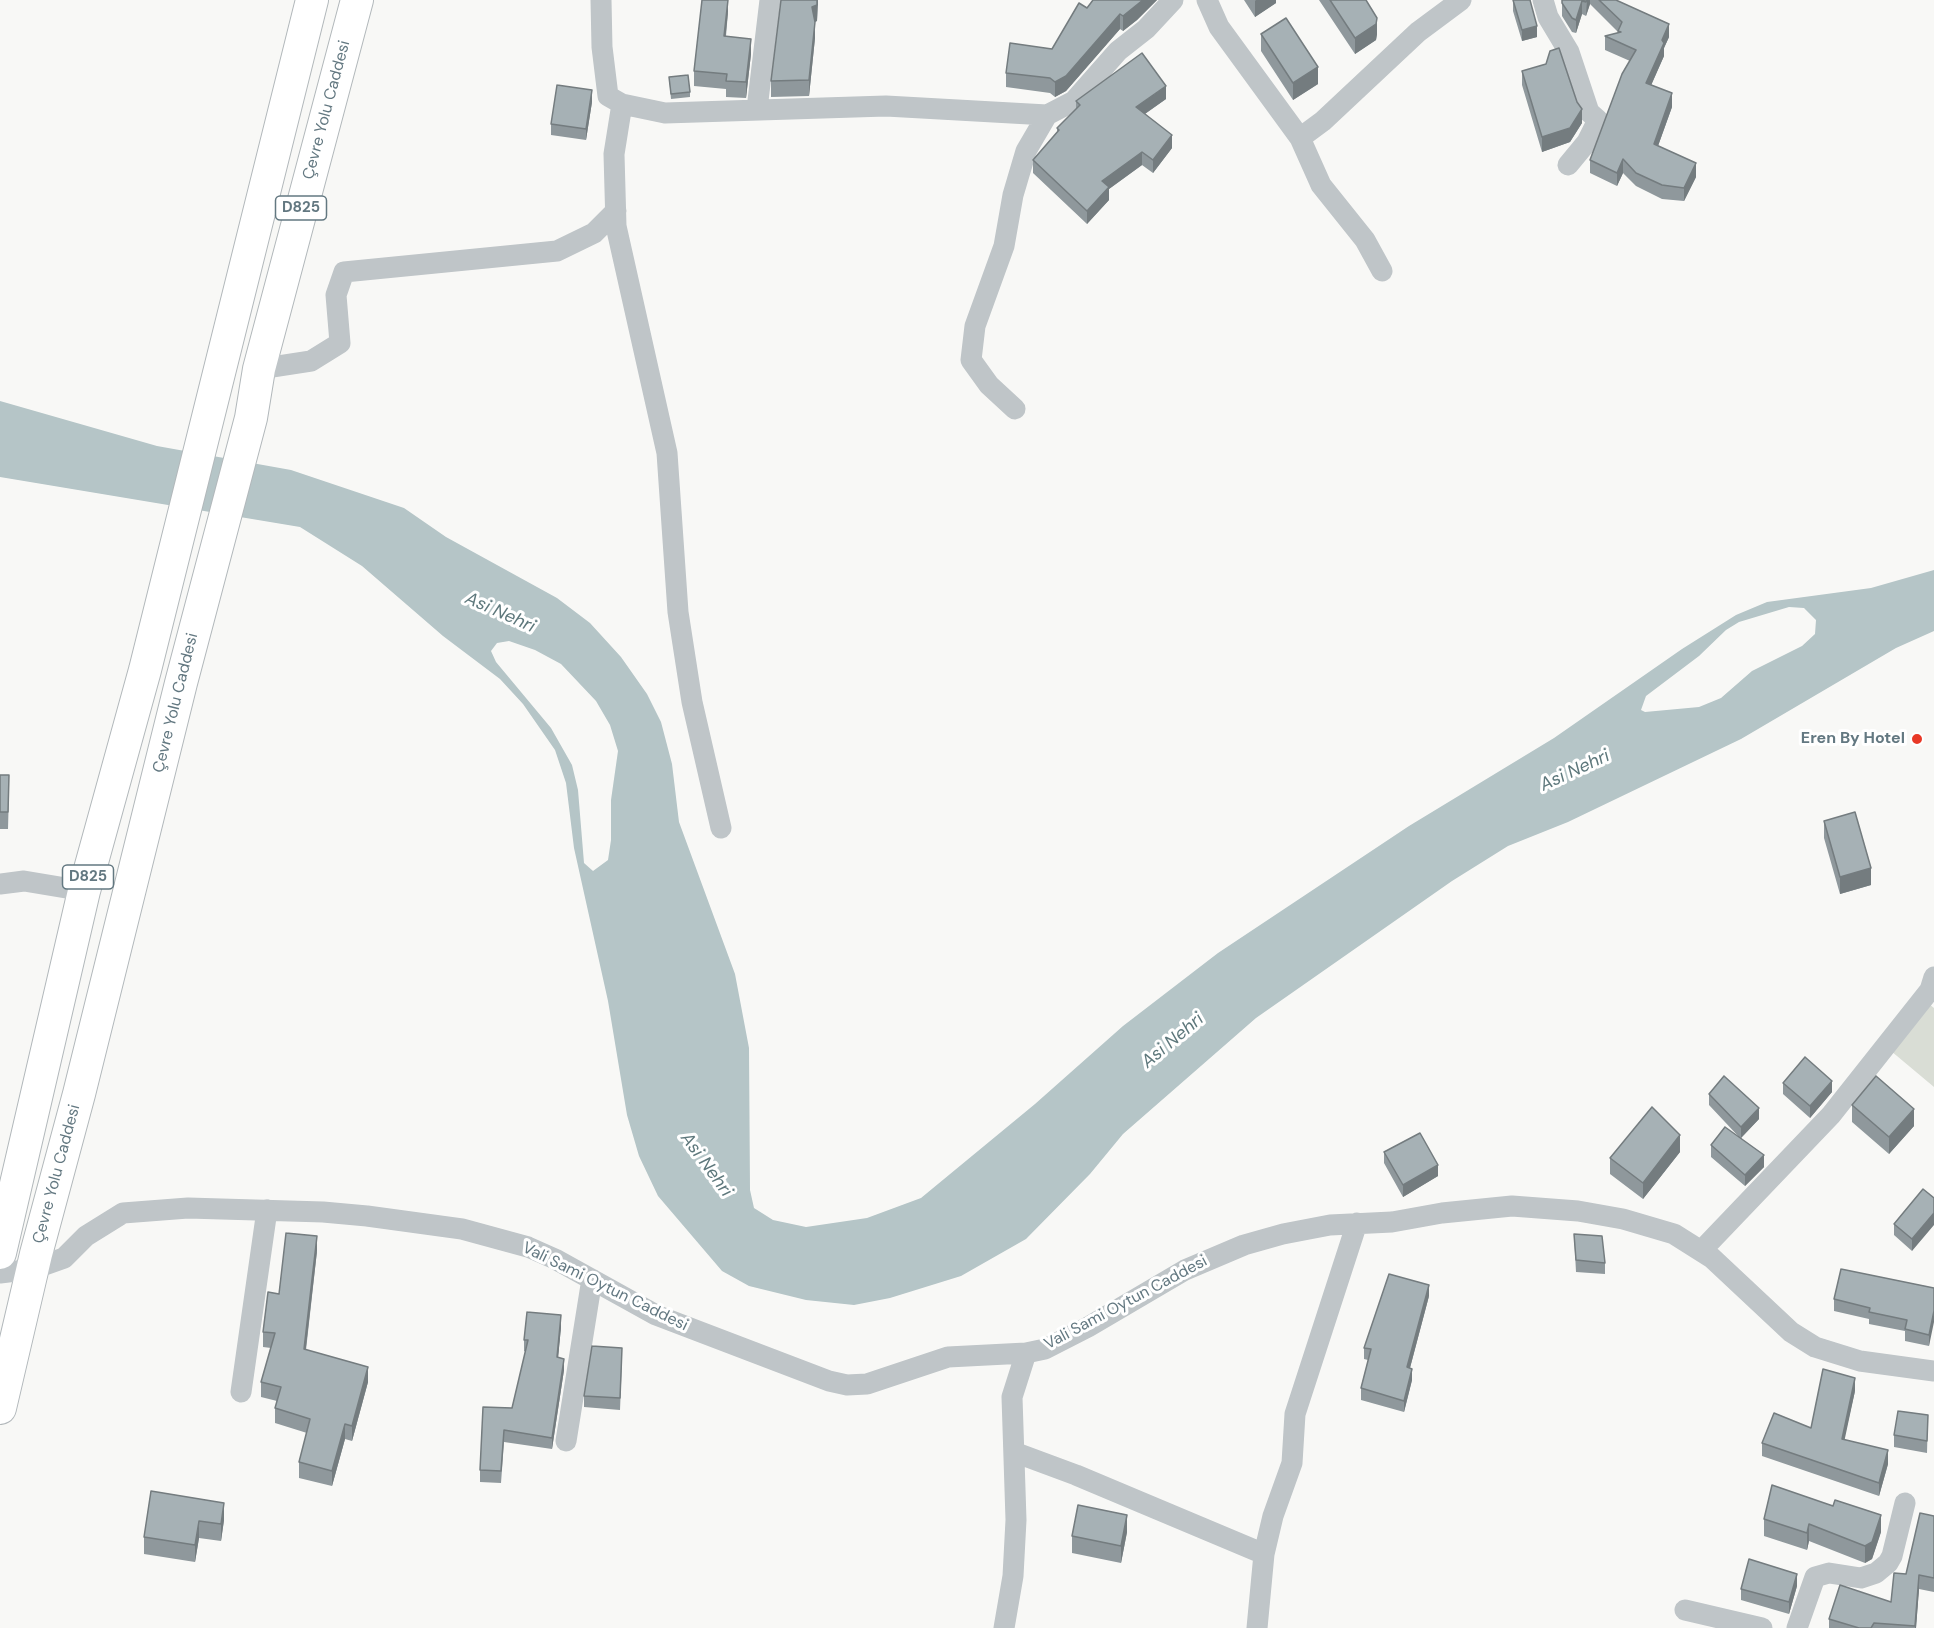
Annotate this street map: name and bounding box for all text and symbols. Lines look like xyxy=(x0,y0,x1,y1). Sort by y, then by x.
street label: Çevre Yolu Caddesi xyxy=(299,38,355,182)
road number: D825 xyxy=(276,196,326,220)
water label: Asi Nehri xyxy=(462,588,538,638)
street label: Çevre Yolu Caddesi xyxy=(149,631,203,775)
place label: Eren By Hotel xyxy=(1801,729,1905,749)
marker: Eren By Hotel xyxy=(1910,732,1924,746)
water label: Asi Nehri xyxy=(1537,745,1613,797)
road number: D825 xyxy=(62,865,113,889)
water label: Asi Nehri xyxy=(1138,1009,1208,1073)
street label: Çevre Yolu Caddesi xyxy=(29,1102,85,1246)
water label: Asi Nehri xyxy=(675,1129,737,1201)
street label: Vali Sami Oytun Caddesi xyxy=(519,1239,691,1335)
street label: Vali Sami Oytun Caddesi xyxy=(1041,1252,1211,1354)

